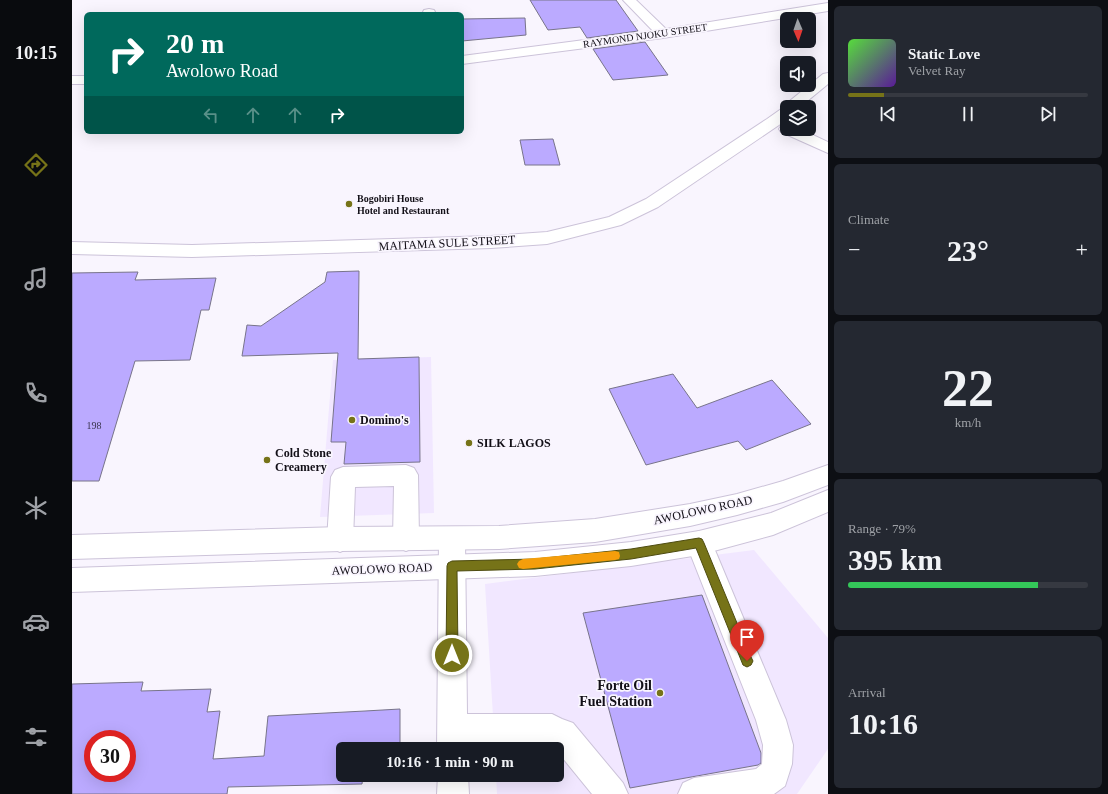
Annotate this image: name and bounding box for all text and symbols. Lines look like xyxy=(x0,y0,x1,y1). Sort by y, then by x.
north arrow xyxy=(780,12,816,48)
map controls xyxy=(780,12,816,136)
street label: RAYMOND NJOKU STREET xyxy=(582,21,708,50)
icon: right xyxy=(100,28,152,80)
text: 20 m xyxy=(166,28,224,59)
text: 10:15 xyxy=(15,43,57,63)
text: Static Love xyxy=(908,46,980,62)
button: sound xyxy=(780,56,816,92)
text: Awolowo Road xyxy=(166,61,278,81)
text: Velvet Ray xyxy=(908,63,965,78)
button: layers xyxy=(780,100,816,136)
icon: previous xyxy=(877,103,899,125)
icon: pause xyxy=(957,103,979,125)
icon: next xyxy=(1037,103,1059,125)
icon: left xyxy=(200,104,222,126)
icon: ahead xyxy=(242,104,264,126)
icon: ahead xyxy=(284,104,306,126)
icon: right xyxy=(326,104,348,126)
icon: directions xyxy=(22,151,50,179)
place label: Bogobiri House Hotel and Restaurant xyxy=(357,193,450,216)
marker: Bogobiri House Hotel and Restaurant xyxy=(344,199,354,209)
text: Climate xyxy=(848,212,889,227)
street label: MAITAMA SULE STREET xyxy=(378,232,516,254)
text: 23° xyxy=(947,234,989,267)
text: − xyxy=(848,237,860,262)
text: + xyxy=(1076,237,1088,262)
icon: music xyxy=(22,265,50,293)
text: 22 xyxy=(942,360,994,417)
icon: phone xyxy=(22,379,50,407)
place label: Domino's xyxy=(360,413,409,427)
marker: Domino's xyxy=(347,415,357,425)
text: km/h xyxy=(955,415,981,430)
house number: 198 xyxy=(87,420,102,431)
place label: SILK LAGOS xyxy=(477,436,551,450)
marker: SILK LAGOS xyxy=(464,438,474,448)
place label: Cold Stone Creamery xyxy=(275,446,332,474)
marker: Cold Stone Creamery xyxy=(262,455,272,465)
street label: AWOLOWO ROAD xyxy=(652,493,754,527)
icon: climate xyxy=(22,494,50,522)
text: Range · 79% xyxy=(848,521,916,536)
text: 395 km xyxy=(848,543,942,576)
street label: AWOLOWO ROAD xyxy=(331,560,433,578)
icon: car xyxy=(22,608,50,636)
pin xyxy=(730,620,764,661)
icon: arrive xyxy=(736,626,758,648)
position arrow xyxy=(431,634,473,676)
place label: Forte Oil Fuel Station xyxy=(579,678,652,709)
text: Arrival xyxy=(848,685,886,700)
marker: Forte Oil Fuel Station xyxy=(655,688,665,698)
text: 10:16 xyxy=(848,707,918,740)
icon: filters xyxy=(22,723,50,751)
speed limit sign: 30 xyxy=(84,730,136,782)
text: 10:16 · 1 min · 90 m xyxy=(386,754,514,770)

